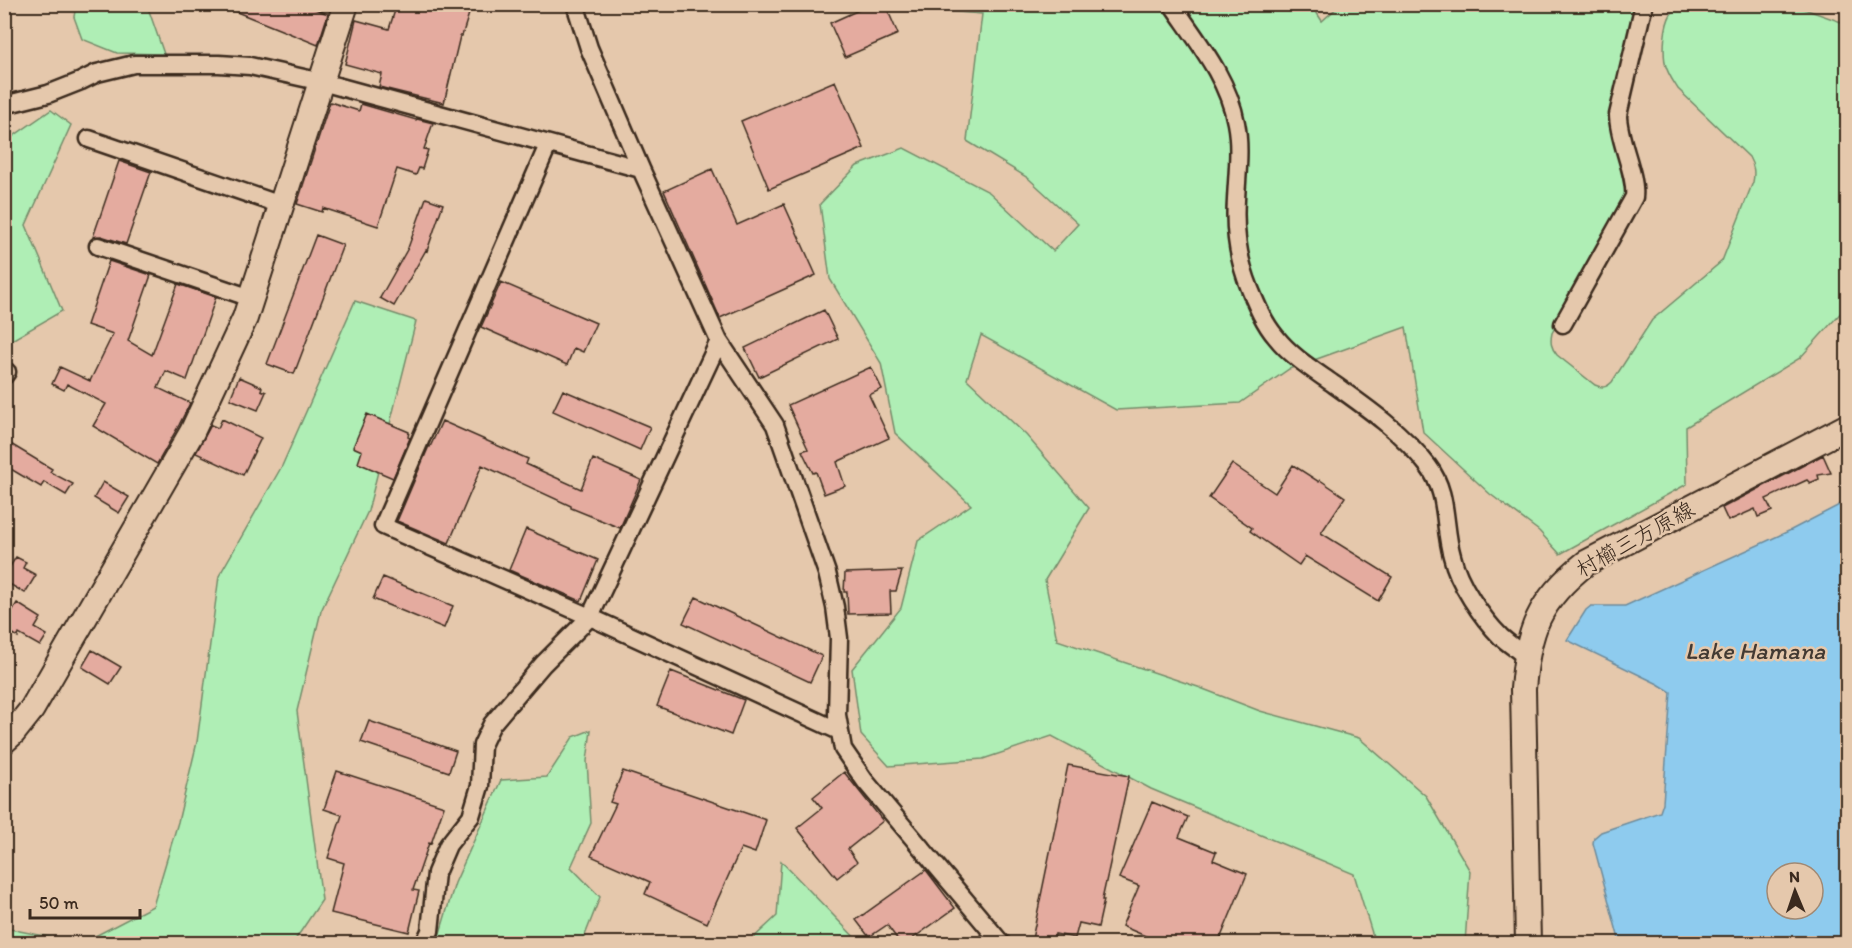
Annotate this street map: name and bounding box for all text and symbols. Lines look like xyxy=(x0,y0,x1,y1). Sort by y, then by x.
street label: 村櫛三方原線 xyxy=(1571,495,1699,583)
water label: Lake Hamana xyxy=(1685,636,1826,665)
north arrow xyxy=(1765,861,1825,921)
text: N xyxy=(1789,867,1800,886)
scale bar xyxy=(30,882,140,920)
text: 50 m xyxy=(39,892,79,914)

